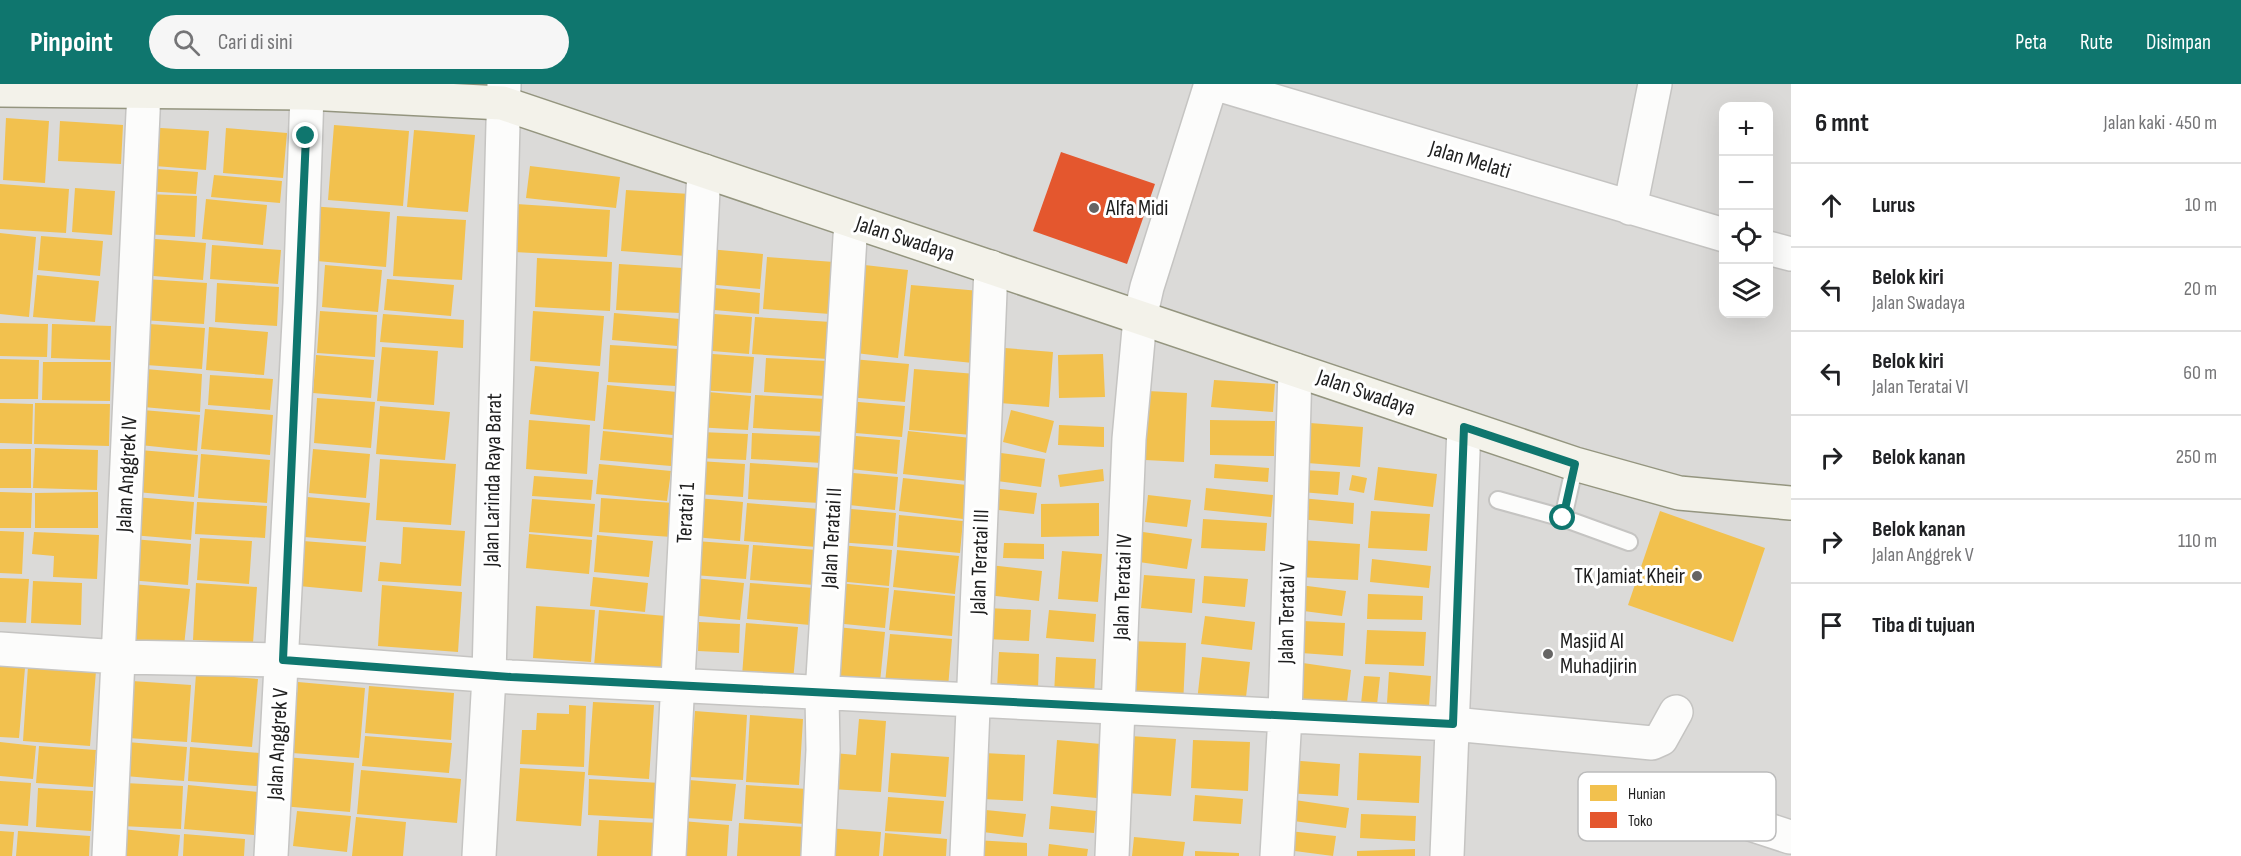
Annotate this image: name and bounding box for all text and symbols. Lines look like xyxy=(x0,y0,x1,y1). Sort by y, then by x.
search box xyxy=(149,15,569,69)
text: Pinpoint xyxy=(30,26,113,59)
icon: search xyxy=(170,26,203,59)
text: Cari di sini xyxy=(218,29,293,56)
text: Peta xyxy=(2015,30,2047,55)
text: Rute xyxy=(2080,30,2113,55)
text: Disimpan xyxy=(2146,30,2211,55)
map controls xyxy=(1719,102,1773,318)
button: + xyxy=(1719,102,1773,156)
text: 6 mnt xyxy=(1815,108,1869,139)
text: Jalan kaki · 450 m xyxy=(2104,111,2217,135)
route end xyxy=(292,122,318,148)
street label: Jalan Melati xyxy=(1425,135,1514,185)
button: − xyxy=(1719,156,1773,210)
icon: ahead xyxy=(1815,189,1848,222)
text: Lurus xyxy=(1872,192,1915,219)
text: 10 m xyxy=(2185,193,2217,217)
place label: Alfa Midi xyxy=(1105,195,1168,222)
marker: Alfa Midi xyxy=(1087,201,1101,215)
street label: Jalan Swadaya xyxy=(851,210,958,268)
button: locate xyxy=(1719,210,1773,264)
button: layers xyxy=(1719,264,1773,318)
text: Belok kiri xyxy=(1872,264,1944,291)
icon: left xyxy=(1815,273,1848,306)
text: 20 m xyxy=(2184,277,2217,301)
text: Jalan Swadaya xyxy=(1872,291,1965,315)
text: Belok kiri xyxy=(1872,348,1944,375)
icon: left xyxy=(1815,357,1848,390)
text: 60 m xyxy=(2183,361,2217,385)
street label: Jalan Swadaya xyxy=(1312,363,1419,422)
text: Jalan Teratai VI xyxy=(1872,375,1969,399)
street label: Jalan Larinda Raya Barat xyxy=(478,393,508,568)
street label: Jalan Anggrek IV xyxy=(110,415,144,534)
icon: right xyxy=(1815,441,1848,474)
text: Belok kanan xyxy=(1872,444,1965,471)
text: 250 m xyxy=(2176,445,2217,469)
street label: Teratai 1 xyxy=(671,481,701,544)
street label: Jalan Teratai II xyxy=(816,487,848,590)
route start xyxy=(1549,504,1575,530)
street label: Jalan Teratai III xyxy=(965,509,995,616)
text: Belok kanan xyxy=(1872,516,1965,543)
icon: right xyxy=(1815,525,1848,558)
text: 110 m xyxy=(2178,529,2217,553)
street label: Jalan Teratai IV xyxy=(1108,533,1138,642)
text: Jalan Anggrek V xyxy=(1872,543,1974,567)
street label: Jalan Teratai V xyxy=(1273,562,1301,665)
place label: TK Jamiat Kheir xyxy=(1574,563,1685,590)
marker: TK Jamiat Kheir xyxy=(1690,569,1704,583)
icon: arrive xyxy=(1815,609,1848,642)
text: Tiba di tujuan xyxy=(1872,612,1975,639)
place label: Masjid Al Muhadjirin xyxy=(1560,628,1637,680)
marker: Masjid Al Muhadjirin xyxy=(1541,647,1555,661)
street label: Jalan Anggrek V xyxy=(262,687,294,802)
legend xyxy=(1578,772,1776,841)
text: Hunian xyxy=(1628,785,1666,804)
text: Toko xyxy=(1628,812,1653,831)

